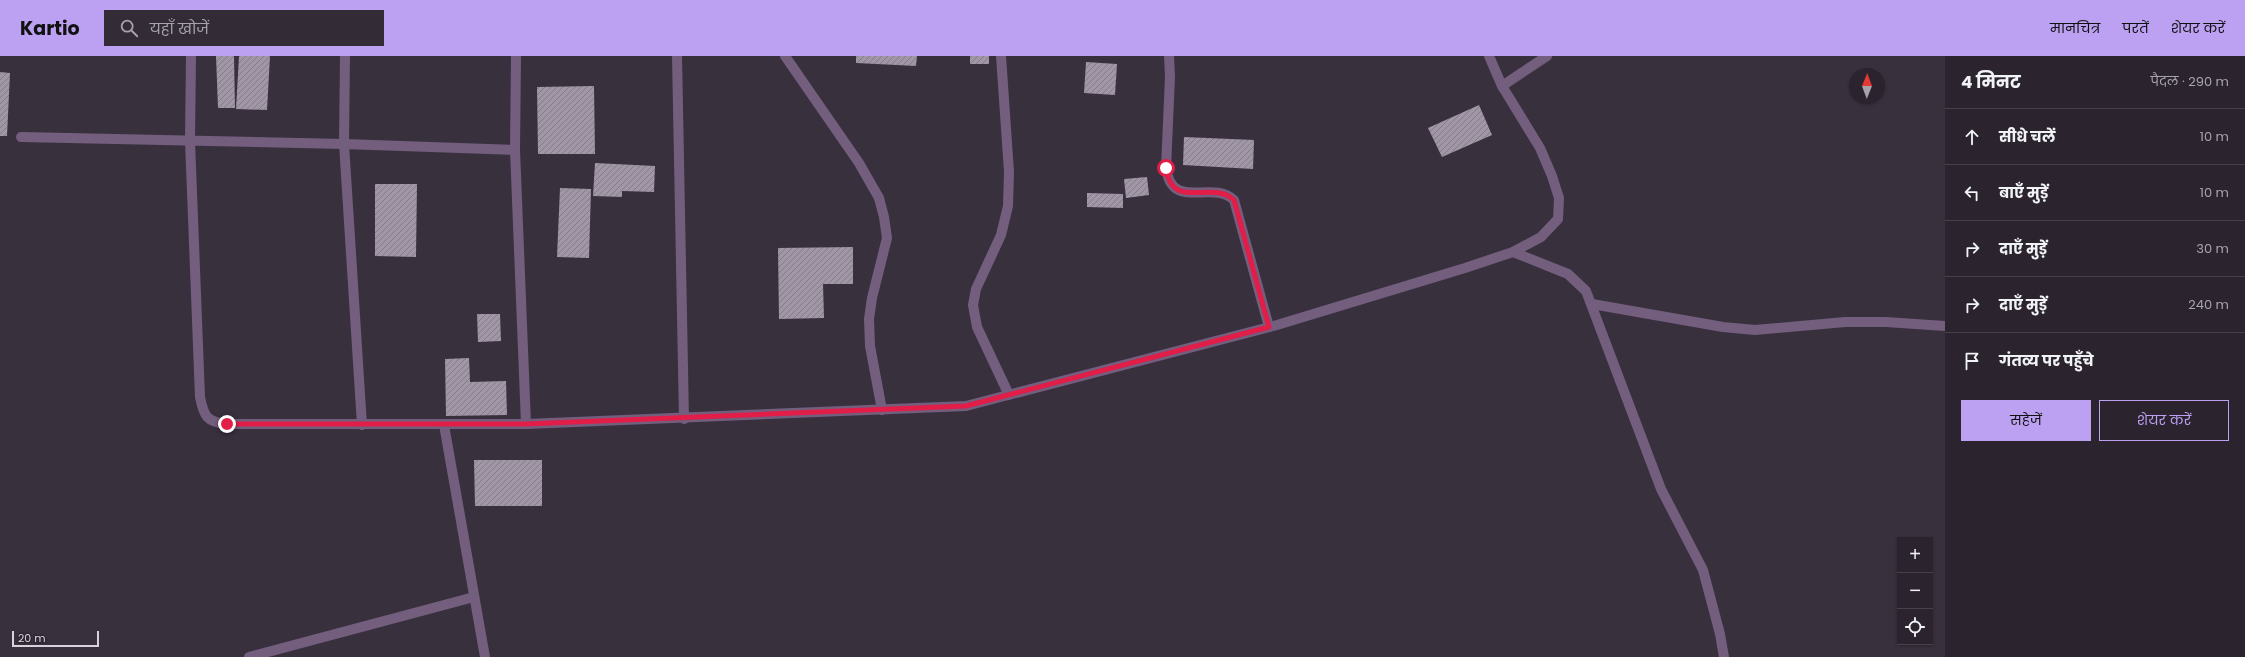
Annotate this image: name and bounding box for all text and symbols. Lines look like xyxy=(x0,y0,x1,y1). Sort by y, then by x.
search box xyxy=(104,10,384,46)
text: Kartio xyxy=(20,15,80,42)
icon: search xyxy=(118,17,140,39)
text: यहाँ खोजें xyxy=(150,18,209,39)
text: मानचित्र xyxy=(2050,18,2100,38)
text: परतें xyxy=(2122,18,2149,38)
text: शेयर करें xyxy=(2171,18,2225,38)
north arrow xyxy=(1849,68,1885,104)
text: 4 मिनट xyxy=(1961,70,2021,94)
text: पैदल · 290 m xyxy=(2150,72,2229,91)
icon: ahead xyxy=(1961,126,1983,148)
text: सीधे चलें xyxy=(1999,126,2055,147)
text: 10 m xyxy=(2200,127,2229,146)
route start xyxy=(1157,159,1175,177)
icon: left xyxy=(1961,182,1983,204)
text: बाएँ मुड़ें xyxy=(1999,182,2048,203)
text: 10 m xyxy=(2200,183,2229,202)
icon: right xyxy=(1961,238,1983,260)
text: दाएँ मुड़ें xyxy=(1999,238,2047,259)
text: 30 m xyxy=(2196,239,2229,258)
icon: right xyxy=(1961,294,1983,316)
text: दाएँ मुड़ें xyxy=(1999,294,2047,315)
text: 240 m xyxy=(2188,295,2229,314)
icon: arrive xyxy=(1961,350,1983,372)
text: गंतव्य पर पहुँचे xyxy=(1999,350,2094,371)
button: सहेजें xyxy=(1961,400,2091,441)
button: शेयर करें xyxy=(2099,400,2229,441)
route end xyxy=(218,415,236,433)
map controls xyxy=(1897,537,1933,645)
button: + xyxy=(1897,537,1933,573)
button: − xyxy=(1897,573,1933,609)
button: locate xyxy=(1897,609,1933,645)
scale bar xyxy=(12,629,99,648)
text: 20 m xyxy=(18,630,46,646)

